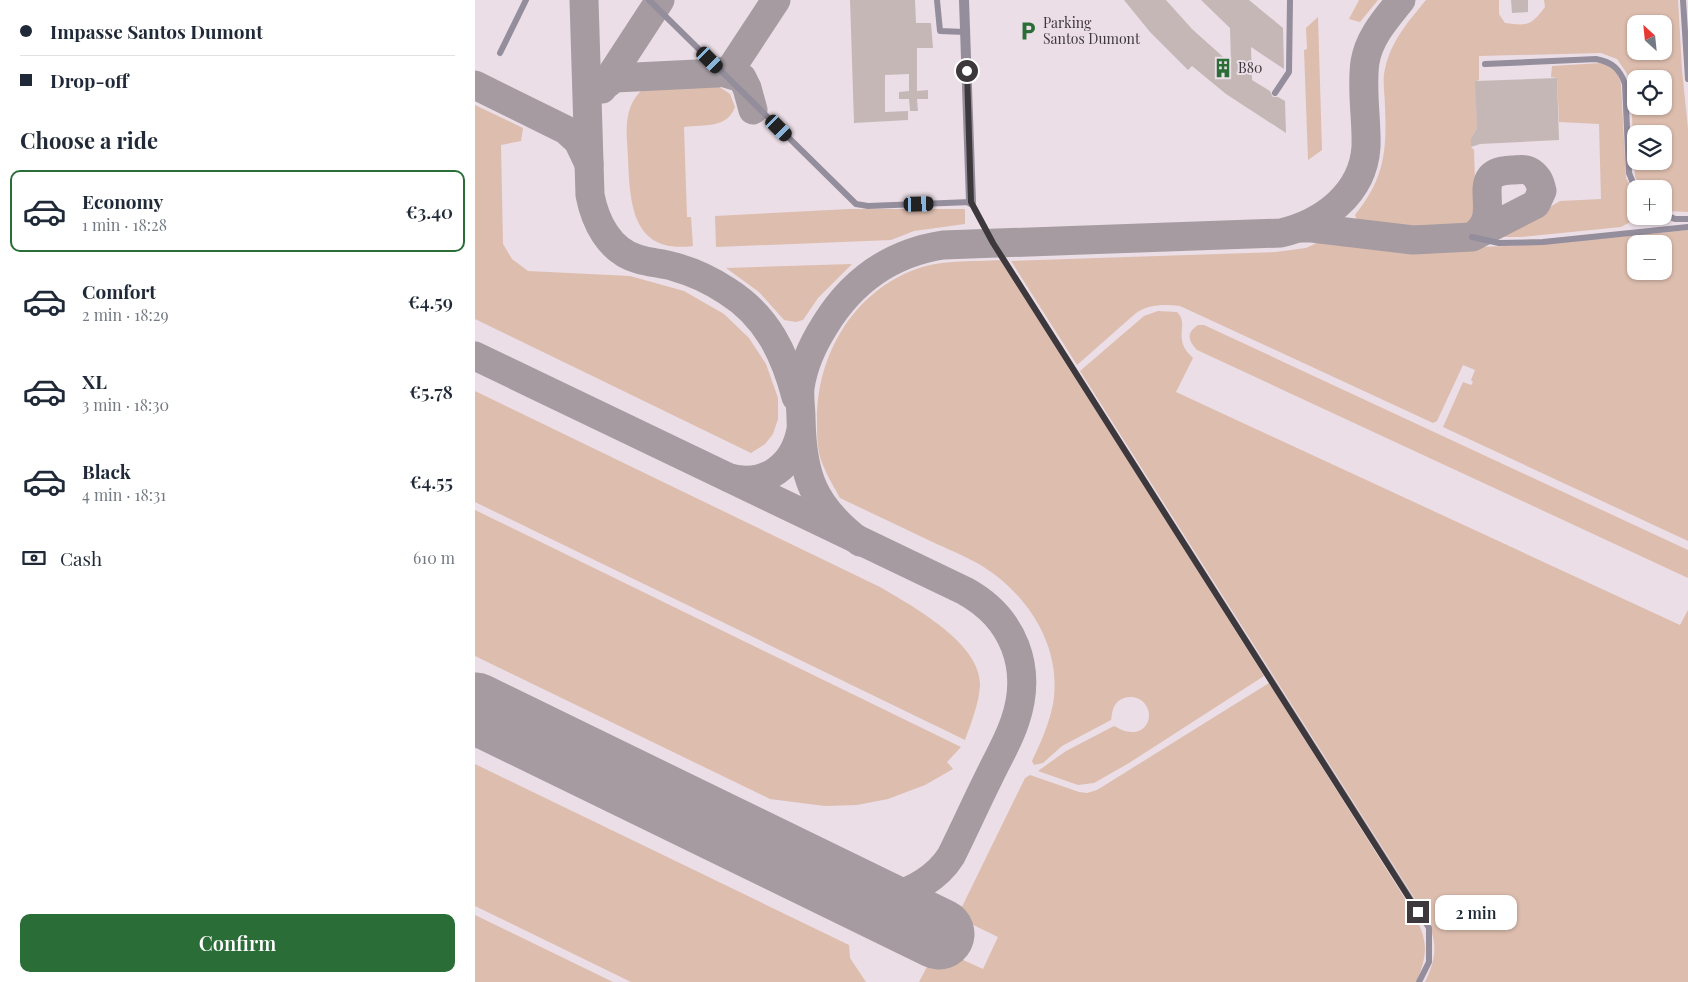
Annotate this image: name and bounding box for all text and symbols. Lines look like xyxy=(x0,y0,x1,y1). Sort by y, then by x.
place label: Parking Santos Dumont xyxy=(1043,13,1141,48)
north arrow xyxy=(1627,15,1673,60)
map controls xyxy=(1627,15,1672,280)
text: Impasse Santos Dumont xyxy=(50,18,263,44)
parking icon: Parking Santos Dumont xyxy=(1017,20,1039,42)
car xyxy=(694,44,725,76)
building icon: B80 xyxy=(1212,57,1234,79)
place label: B80 xyxy=(1238,58,1262,77)
route start xyxy=(956,60,978,82)
text: Drop-off xyxy=(50,67,128,93)
button: locate xyxy=(1627,70,1672,115)
car xyxy=(763,112,794,144)
text: Choose a ride xyxy=(20,125,158,155)
button: layers xyxy=(1627,125,1672,170)
button: + xyxy=(1627,180,1672,225)
text: Economy xyxy=(82,188,163,214)
icon: car xyxy=(22,189,67,234)
car xyxy=(903,196,934,212)
text: €3.40 xyxy=(406,198,453,224)
text: 1 min · 18:28 xyxy=(82,214,167,235)
button: − xyxy=(1627,235,1672,280)
text: Comfort xyxy=(82,278,156,304)
icon: car xyxy=(22,279,67,324)
text: €4.59 xyxy=(408,288,453,314)
text: 2 min · 18:29 xyxy=(82,304,169,325)
text: XL xyxy=(82,368,107,394)
icon: car xyxy=(22,369,67,414)
text: €5.78 xyxy=(409,378,453,404)
text: 3 min · 18:30 xyxy=(82,394,169,415)
text: Black xyxy=(82,458,131,484)
icon: car xyxy=(22,459,67,504)
text: €4.55 xyxy=(410,468,453,494)
text: 4 min · 18:31 xyxy=(82,484,166,505)
icon: cash xyxy=(20,544,48,572)
text: Cash xyxy=(60,545,102,571)
text: 610 m xyxy=(413,547,455,568)
callout: 2 min xyxy=(1435,894,1518,930)
route end xyxy=(1407,901,1429,923)
text: 2 min xyxy=(1456,902,1496,923)
button: Confirm xyxy=(20,914,455,972)

